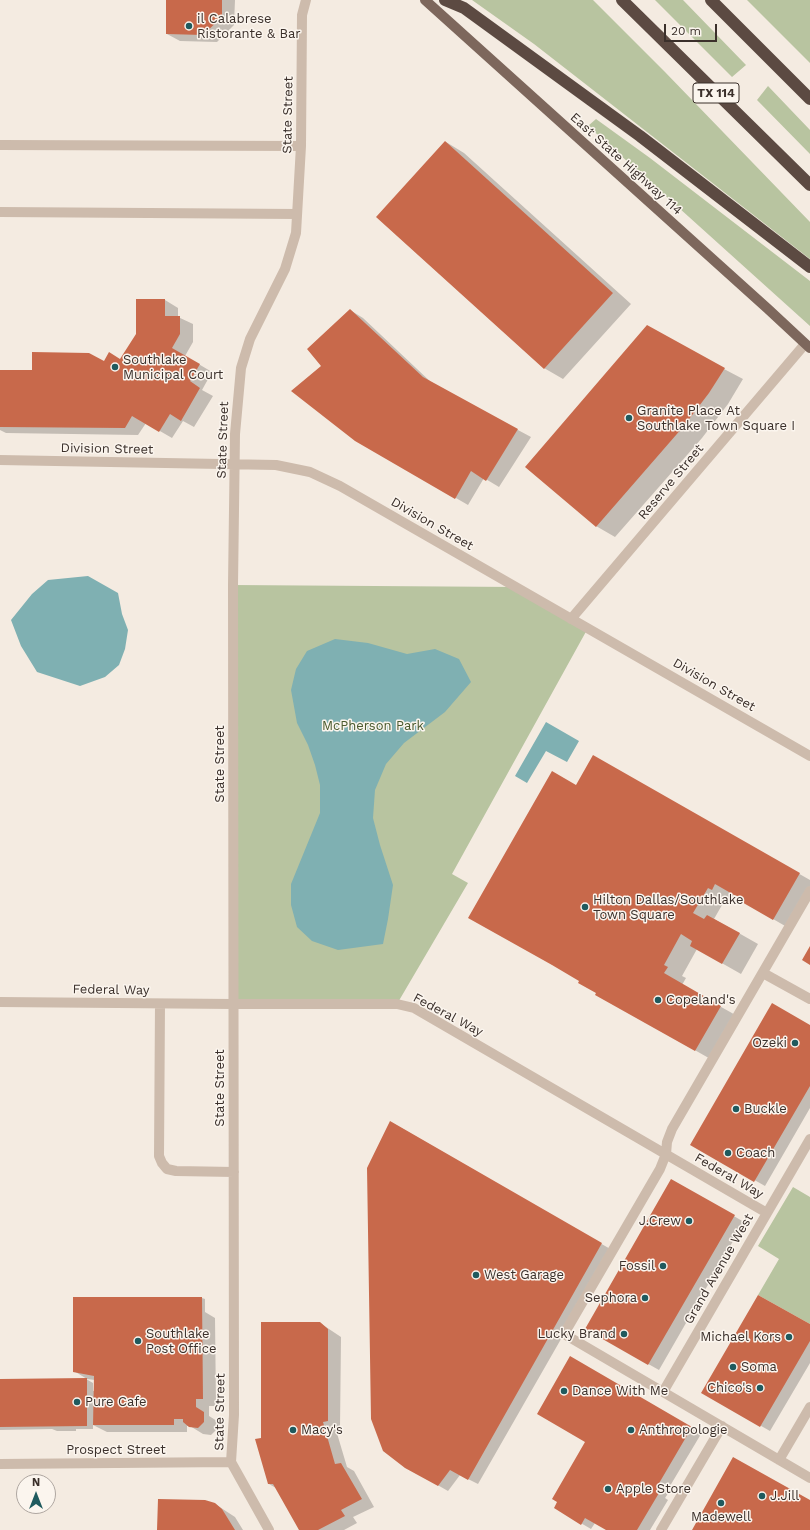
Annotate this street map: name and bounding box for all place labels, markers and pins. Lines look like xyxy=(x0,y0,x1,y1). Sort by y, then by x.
place label: il Calabrese Ristorante & Bar xyxy=(197,11,301,42)
marker: il Calabrese Ristorante & Bar xyxy=(184,21,194,31)
place label: Southlake Municipal Court xyxy=(123,352,223,383)
marker: Southlake Municipal Court xyxy=(110,362,120,372)
place label: Granite Place At Southlake Town Square I xyxy=(637,403,795,434)
marker: Granite Place At Southlake Town Square I xyxy=(624,413,634,423)
place label: Hilton Dallas/Southlake Town Square xyxy=(593,892,744,923)
marker: Hilton Dallas/Southlake Town Square xyxy=(580,902,590,912)
place label: Copeland's xyxy=(666,992,736,1008)
marker: Copeland's xyxy=(653,995,663,1005)
place label: Ozeki xyxy=(752,1035,787,1051)
marker: Ozeki xyxy=(790,1038,800,1048)
place label: Buckle xyxy=(744,1101,787,1117)
marker: Buckle xyxy=(731,1104,741,1114)
place label: Coach xyxy=(736,1145,775,1161)
marker: Coach xyxy=(723,1148,733,1158)
place label: J.Crew xyxy=(639,1213,681,1229)
marker: J.Crew xyxy=(684,1216,694,1226)
place label: Fossil xyxy=(619,1258,655,1274)
marker: Fossil xyxy=(658,1261,668,1271)
place label: West Garage xyxy=(484,1267,564,1283)
marker: West Garage xyxy=(471,1270,481,1280)
place label: Sephora xyxy=(585,1290,637,1306)
marker: Sephora xyxy=(640,1293,650,1303)
place label: Southlake Post Office xyxy=(146,1326,217,1357)
place label: Lucky Brand xyxy=(537,1326,616,1342)
marker: Lucky Brand xyxy=(619,1329,629,1339)
place label: Michael Kors xyxy=(700,1329,781,1345)
marker: Michael Kors xyxy=(784,1332,794,1342)
marker: Southlake Post Office xyxy=(133,1336,143,1346)
place label: Soma xyxy=(741,1359,777,1375)
marker: Soma xyxy=(728,1362,738,1372)
place label: Chico's xyxy=(707,1380,752,1396)
place label: Dance With Me xyxy=(572,1383,668,1399)
marker: Chico's xyxy=(755,1383,765,1393)
marker: Dance With Me xyxy=(559,1386,569,1396)
place label: Pure Cafe xyxy=(85,1394,147,1410)
marker: Pure Cafe xyxy=(72,1397,82,1407)
place label: Macy's xyxy=(301,1422,343,1438)
place label: Anthropologie xyxy=(639,1422,728,1438)
marker: Macy's xyxy=(288,1425,298,1435)
marker: Anthropologie xyxy=(626,1425,636,1435)
place label: Apple Store xyxy=(616,1481,691,1497)
marker: Apple Store xyxy=(603,1484,613,1494)
place label: J.Jill xyxy=(770,1488,799,1504)
marker: J.Jill xyxy=(757,1491,767,1501)
marker: Madewell xyxy=(716,1498,726,1508)
place label: Madewell xyxy=(691,1509,751,1525)

